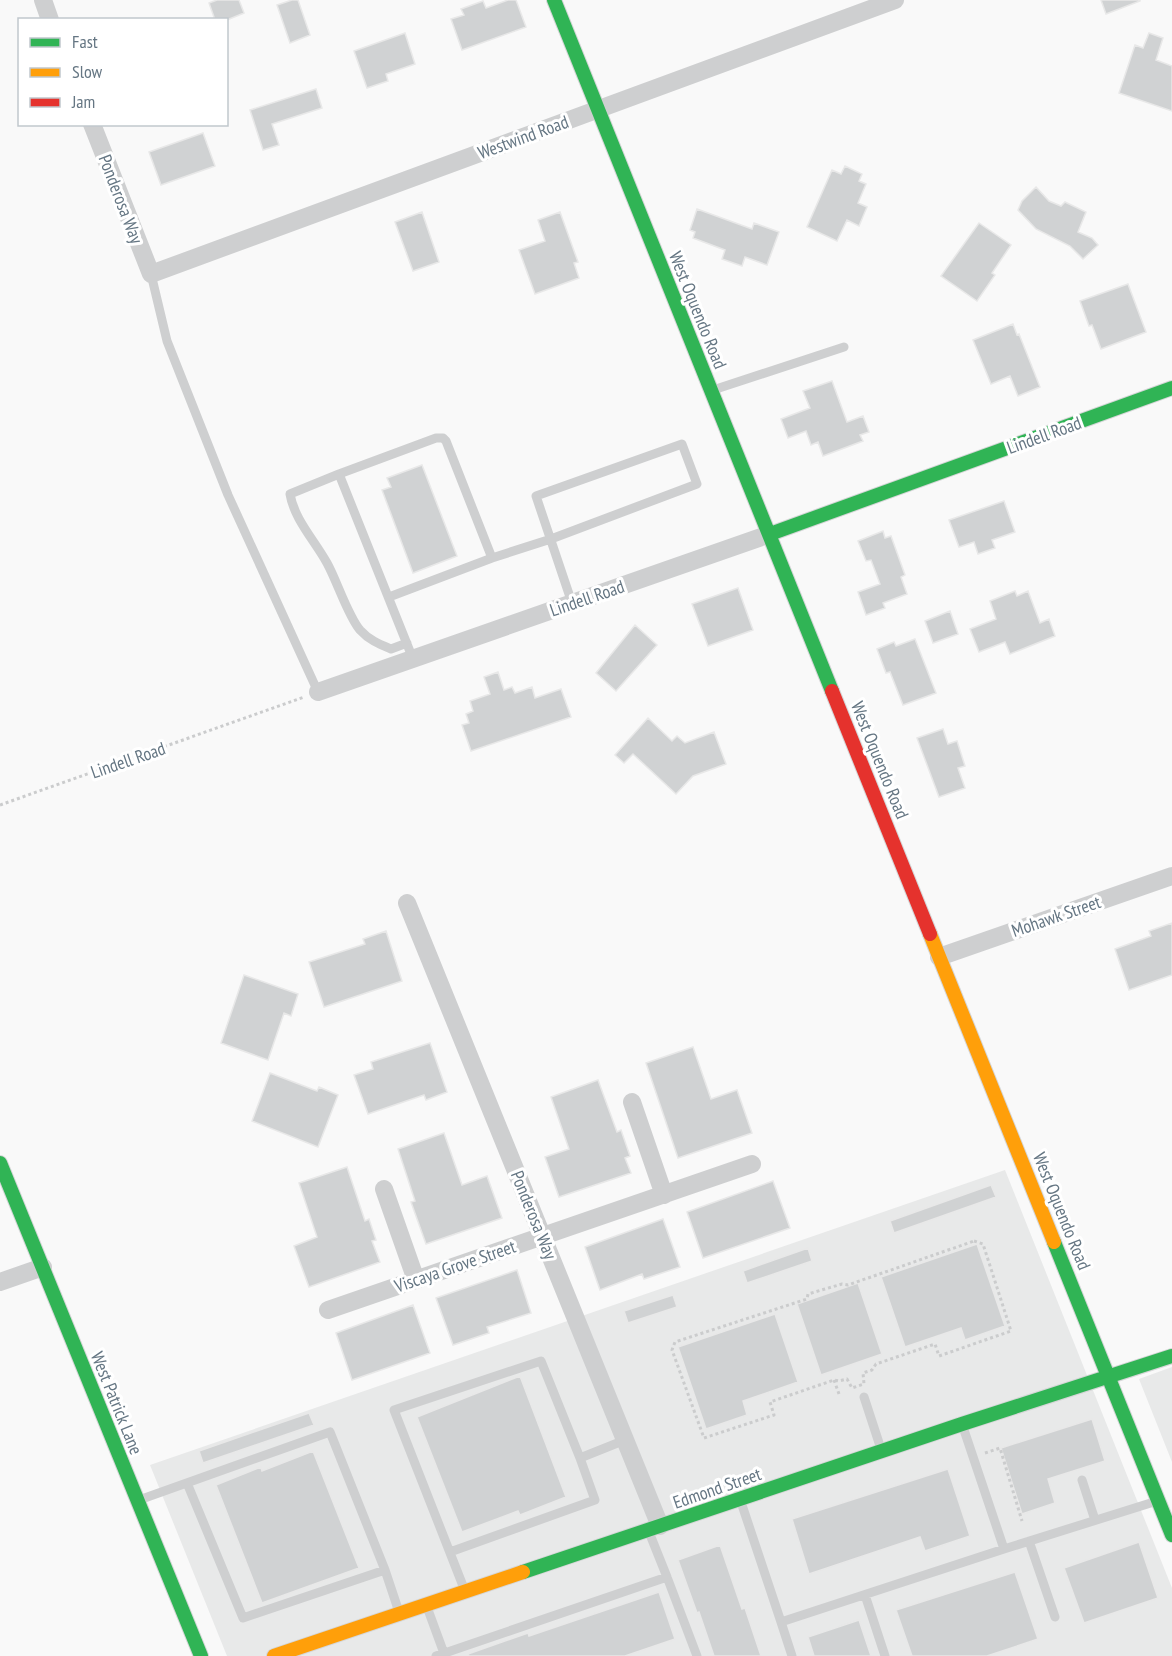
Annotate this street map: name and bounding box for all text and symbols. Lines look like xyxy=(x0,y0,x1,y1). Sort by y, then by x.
legend xyxy=(18,18,228,126)
text: Fast xyxy=(72,30,98,53)
text: Slow xyxy=(72,60,103,83)
text: Jam xyxy=(71,90,95,113)
street label: Westwind Road xyxy=(475,110,571,164)
street label: Ponderosa Way xyxy=(94,151,149,247)
street label: West Oquendo Road xyxy=(664,248,732,372)
street label: Lindell Road xyxy=(1004,411,1084,459)
street label: Lindell Road xyxy=(547,575,627,621)
street label: West Oquendo Road xyxy=(846,698,914,822)
street label: Lindell Road xyxy=(88,737,168,783)
street label: Mohawk Street xyxy=(1008,890,1104,942)
street label: West Oquendo Road xyxy=(1028,1149,1096,1273)
street label: Ponderosa Way xyxy=(506,1167,562,1263)
street label: Viscaya Grove Street xyxy=(390,1235,519,1298)
street label: West Patrick Lane xyxy=(86,1348,148,1458)
street label: Edmond Street xyxy=(670,1462,764,1514)

